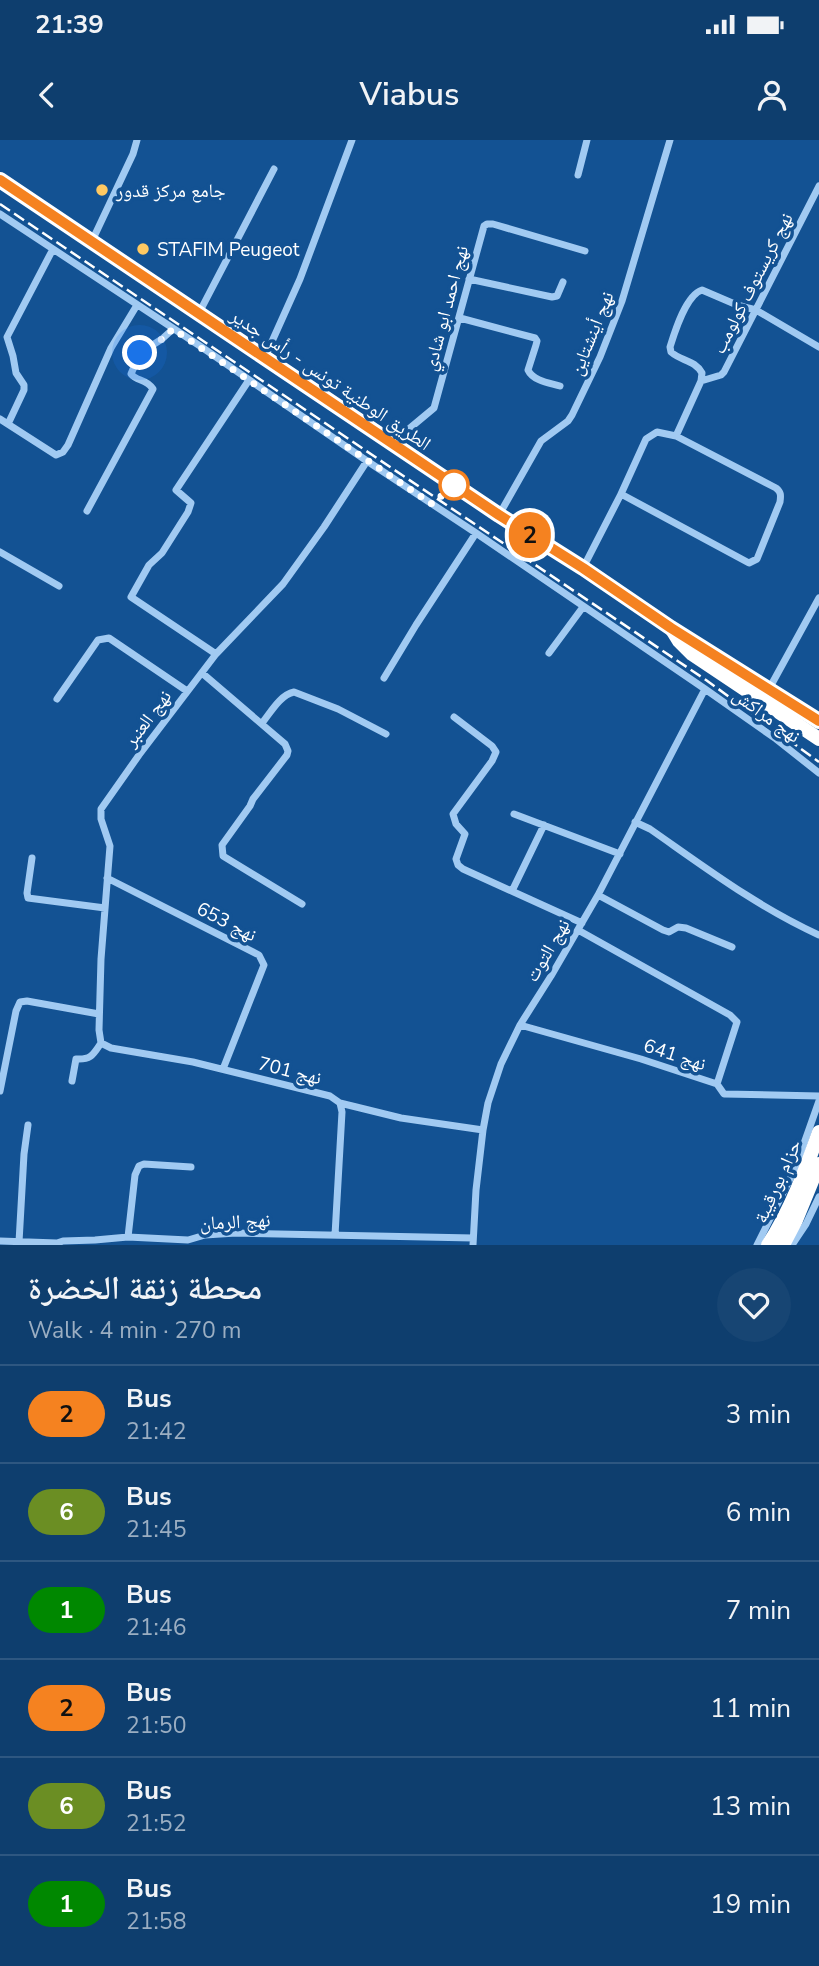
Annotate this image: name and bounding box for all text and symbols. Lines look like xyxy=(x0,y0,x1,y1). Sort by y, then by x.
text: 21:39 xyxy=(35,7,104,42)
text: Viabus xyxy=(360,73,459,116)
icon: back xyxy=(28,76,66,114)
icon: person xyxy=(753,76,791,114)
place label: جامع مركز قدور xyxy=(115,178,226,204)
marker: جامع مركز قدور xyxy=(94,182,110,198)
street label: نهج كريستوف كولومب xyxy=(706,208,800,359)
place label: STAFIM Peugeot xyxy=(157,237,300,263)
marker: STAFIM Peugeot xyxy=(135,241,151,257)
street label: نهج احمد ابو شادي xyxy=(417,243,477,374)
street label: نهج أينشتاين xyxy=(563,287,621,379)
street label: الطريق الوطنية تونس - رأس جدير xyxy=(224,302,436,457)
your location xyxy=(122,335,157,370)
unlabelled marker xyxy=(439,470,469,500)
line badge: 2 xyxy=(507,512,553,558)
text: 2 xyxy=(523,519,537,551)
street label: نهج مراكش xyxy=(727,682,806,749)
street label: نهج العنبر xyxy=(117,685,178,753)
street label: نهج 653 xyxy=(192,896,261,948)
street label: نهج التوت xyxy=(519,914,576,987)
street label: نهج 641 xyxy=(640,1033,709,1077)
street label: نهج 701 xyxy=(255,1051,324,1091)
street label: حزام بورقيبة xyxy=(748,1136,808,1227)
street label: نهج الرمان xyxy=(199,1207,271,1237)
text: محطة زنقة الخضرة xyxy=(28,1266,262,1311)
button: heart xyxy=(717,1268,791,1342)
text: Walk · 4 min · 270 m xyxy=(28,1315,241,1346)
text: Bus xyxy=(126,1381,172,1416)
text: 3 min xyxy=(726,1397,791,1432)
text: 2 xyxy=(59,1398,74,1430)
text: 21:42 xyxy=(126,1416,186,1447)
text: Bus xyxy=(126,1479,172,1514)
text: 6 min xyxy=(726,1495,791,1530)
text: 6 xyxy=(59,1496,74,1528)
text: 21:45 xyxy=(126,1514,186,1545)
text: Bus xyxy=(126,1577,172,1612)
text: 7 min xyxy=(726,1593,791,1628)
text: 1 xyxy=(59,1594,74,1626)
text: 21:46 xyxy=(126,1612,186,1643)
text: Bus xyxy=(126,1675,172,1710)
text: 11 min xyxy=(710,1691,791,1726)
text: 2 xyxy=(59,1692,74,1724)
text: 21:50 xyxy=(126,1710,186,1741)
text: Bus xyxy=(126,1773,172,1808)
text: 13 min xyxy=(710,1789,791,1824)
text: 6 xyxy=(59,1790,74,1822)
text: 21:52 xyxy=(126,1808,186,1839)
text: Bus xyxy=(126,1871,172,1906)
text: 19 min xyxy=(710,1887,791,1922)
text: 1 xyxy=(59,1888,74,1920)
text: 21:58 xyxy=(126,1906,186,1937)

